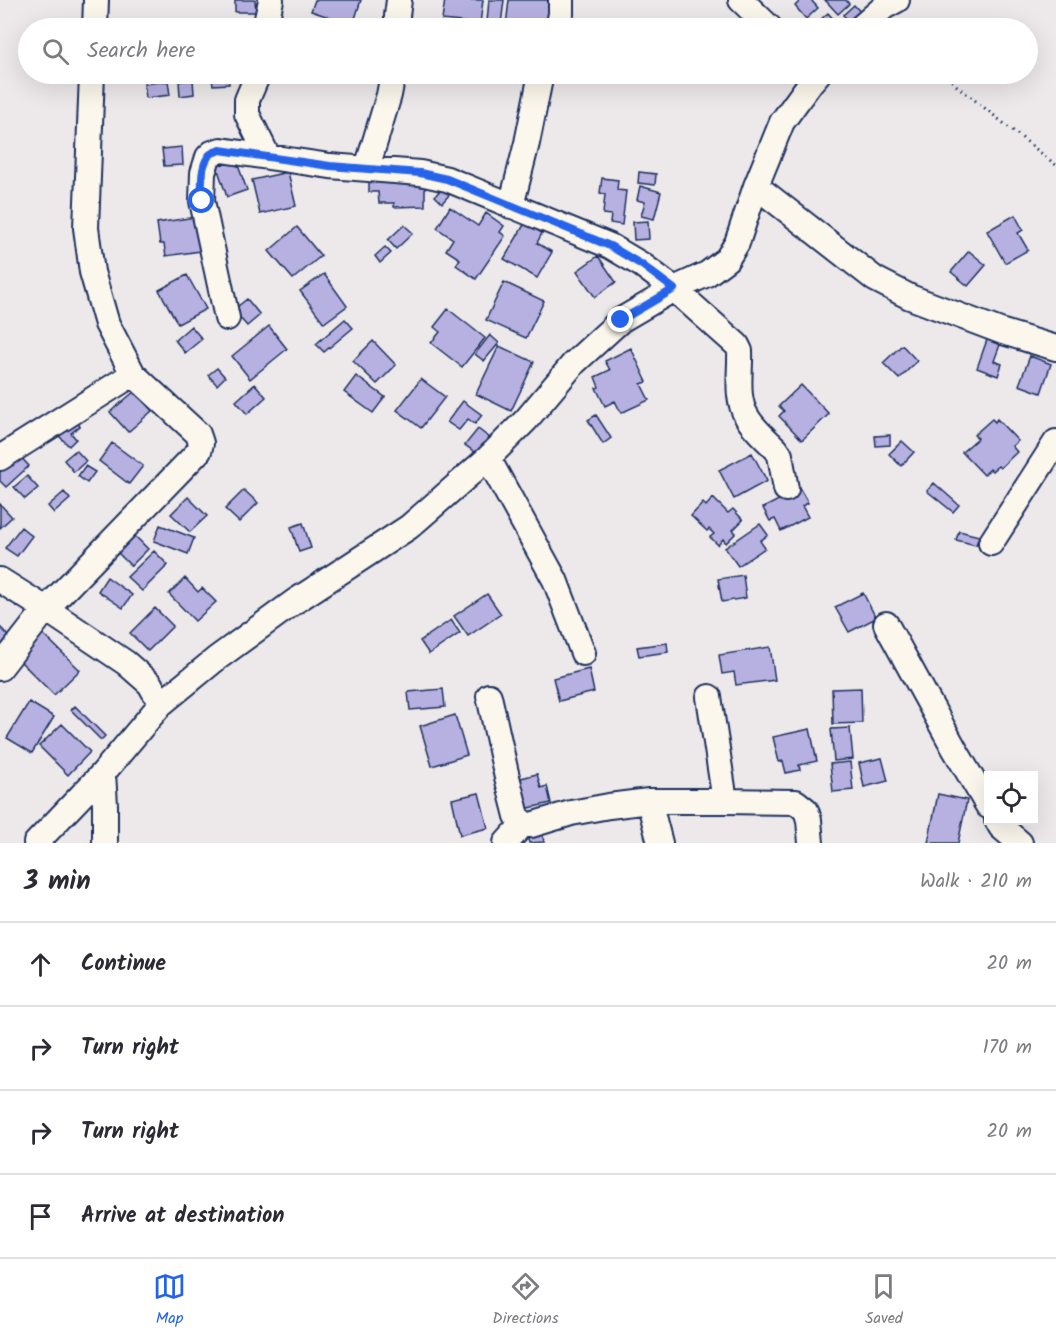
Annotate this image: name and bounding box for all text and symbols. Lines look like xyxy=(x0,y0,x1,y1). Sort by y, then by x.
search box xyxy=(18,18,1038,84)
text: Search here xyxy=(87,34,195,69)
icon: search xyxy=(39,35,72,68)
route start xyxy=(188,187,214,213)
route end xyxy=(607,306,633,332)
map controls xyxy=(984,771,1038,825)
button: locate xyxy=(984,771,1038,825)
text: 3 min xyxy=(24,861,91,903)
text: Walk · 210 m xyxy=(920,866,1032,898)
text: Continue xyxy=(81,947,166,982)
icon: ahead xyxy=(24,948,57,981)
text: 20 m xyxy=(986,948,1032,980)
text: Turn right xyxy=(81,1031,179,1066)
icon: right xyxy=(24,1032,57,1065)
text: 170 m xyxy=(983,1032,1032,1064)
text: Turn right xyxy=(81,1115,179,1150)
icon: right xyxy=(24,1116,57,1149)
text: 20 m xyxy=(986,1116,1032,1148)
text: Arrive at destination xyxy=(81,1199,284,1234)
icon: arrive xyxy=(24,1200,57,1233)
tab: Map xyxy=(153,1270,186,1331)
tab: Directions xyxy=(492,1270,559,1331)
tab: Saved xyxy=(865,1270,903,1331)

